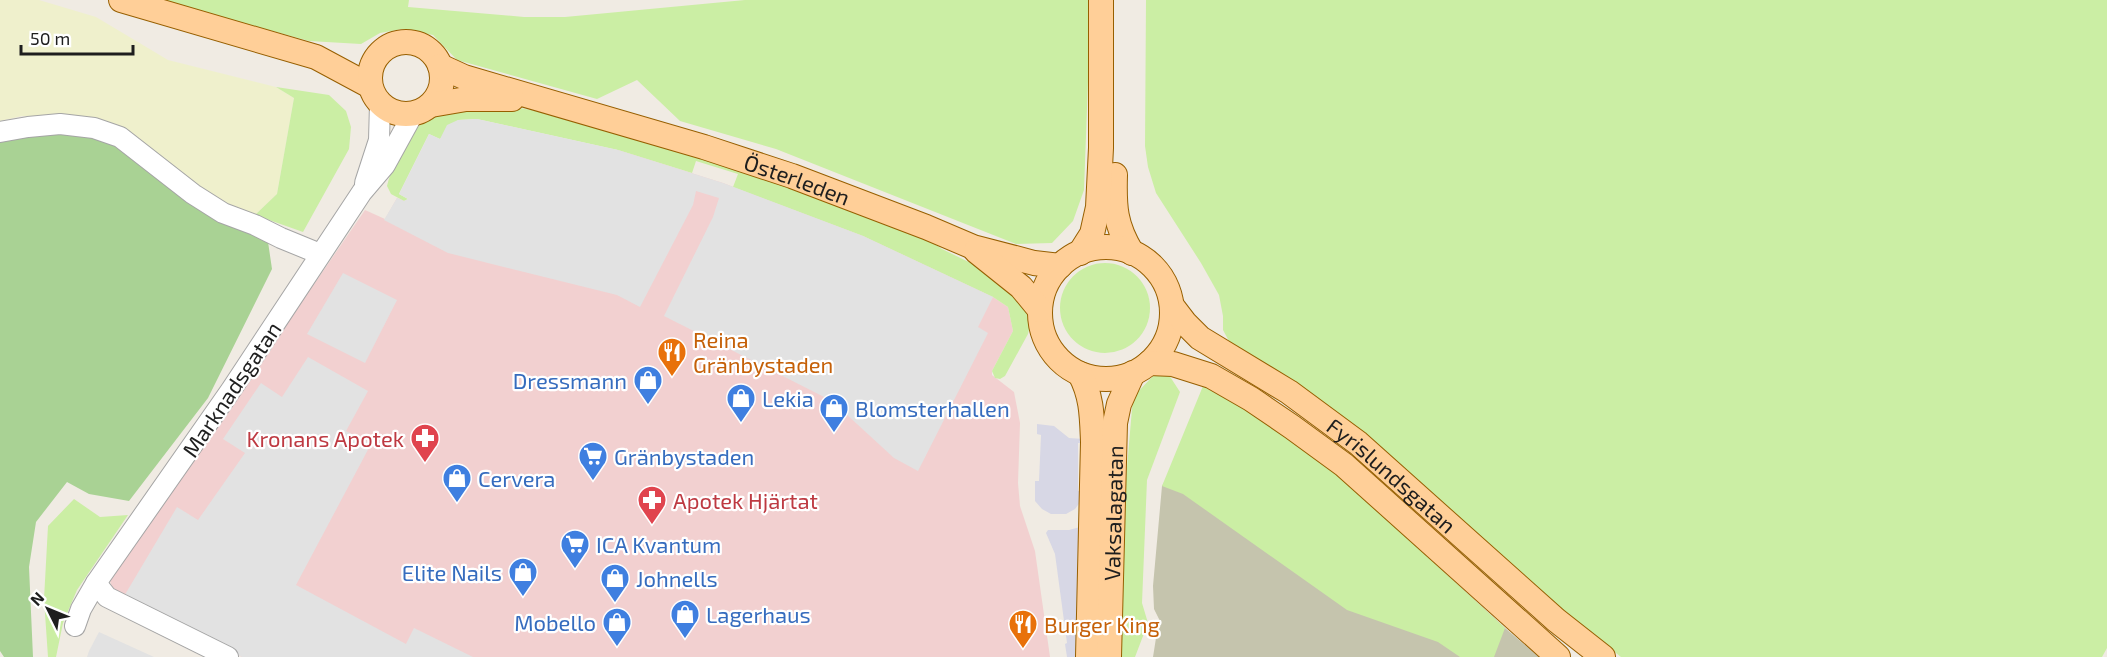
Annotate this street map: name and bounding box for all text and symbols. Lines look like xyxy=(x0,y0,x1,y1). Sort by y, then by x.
scale bar xyxy=(21,18,134,56)
text: 50 m xyxy=(30,27,70,49)
street label: Österleden xyxy=(741,148,854,210)
street label: Marknadsgatan xyxy=(176,316,286,462)
place label: Reina Gränbystaden xyxy=(693,326,833,377)
restaurant icon: Reina Gränbystaden xyxy=(656,336,688,378)
shop icon: Dressmann xyxy=(632,364,664,406)
place label: Dressmann xyxy=(513,367,627,393)
shop icon: Lekia xyxy=(725,382,757,424)
place label: Lekia xyxy=(762,385,814,411)
shop icon: Blomsterhallen xyxy=(818,392,850,434)
place label: Blomsterhallen xyxy=(855,395,1010,421)
street label: Fyrislundsgatan xyxy=(1322,412,1462,538)
pharmacy icon: Kronans Apotek xyxy=(409,422,441,464)
place label: Kronans Apotek xyxy=(246,425,404,451)
supermarket icon: Gränbystaden xyxy=(577,440,609,482)
place label: Gränbystaden xyxy=(614,443,754,469)
street label: Vaksalagatan xyxy=(1098,445,1127,581)
shop icon: Cervera xyxy=(441,462,473,504)
place label: Cervera xyxy=(478,465,555,491)
pharmacy icon: Apotek Hjärtat xyxy=(636,484,668,526)
place label: Apotek Hjärtat xyxy=(673,487,818,514)
supermarket icon: ICA Kvantum xyxy=(559,528,591,570)
place label: ICA Kvantum xyxy=(596,531,721,557)
shop icon: Elite Nails xyxy=(507,556,539,598)
place label: Elite Nails xyxy=(402,559,502,585)
shop icon: Johnells xyxy=(599,562,631,604)
place label: Johnells xyxy=(636,565,718,591)
north arrow xyxy=(18,579,78,639)
text: N xyxy=(26,588,48,609)
shop icon: Lagerhaus xyxy=(669,598,701,640)
place label: Lagerhaus xyxy=(706,601,811,627)
shop icon: Mobello xyxy=(601,606,633,648)
restaurant icon: Burger King xyxy=(1007,608,1039,650)
place label: Mobello xyxy=(514,609,596,635)
place label: Burger King xyxy=(1044,611,1160,637)

